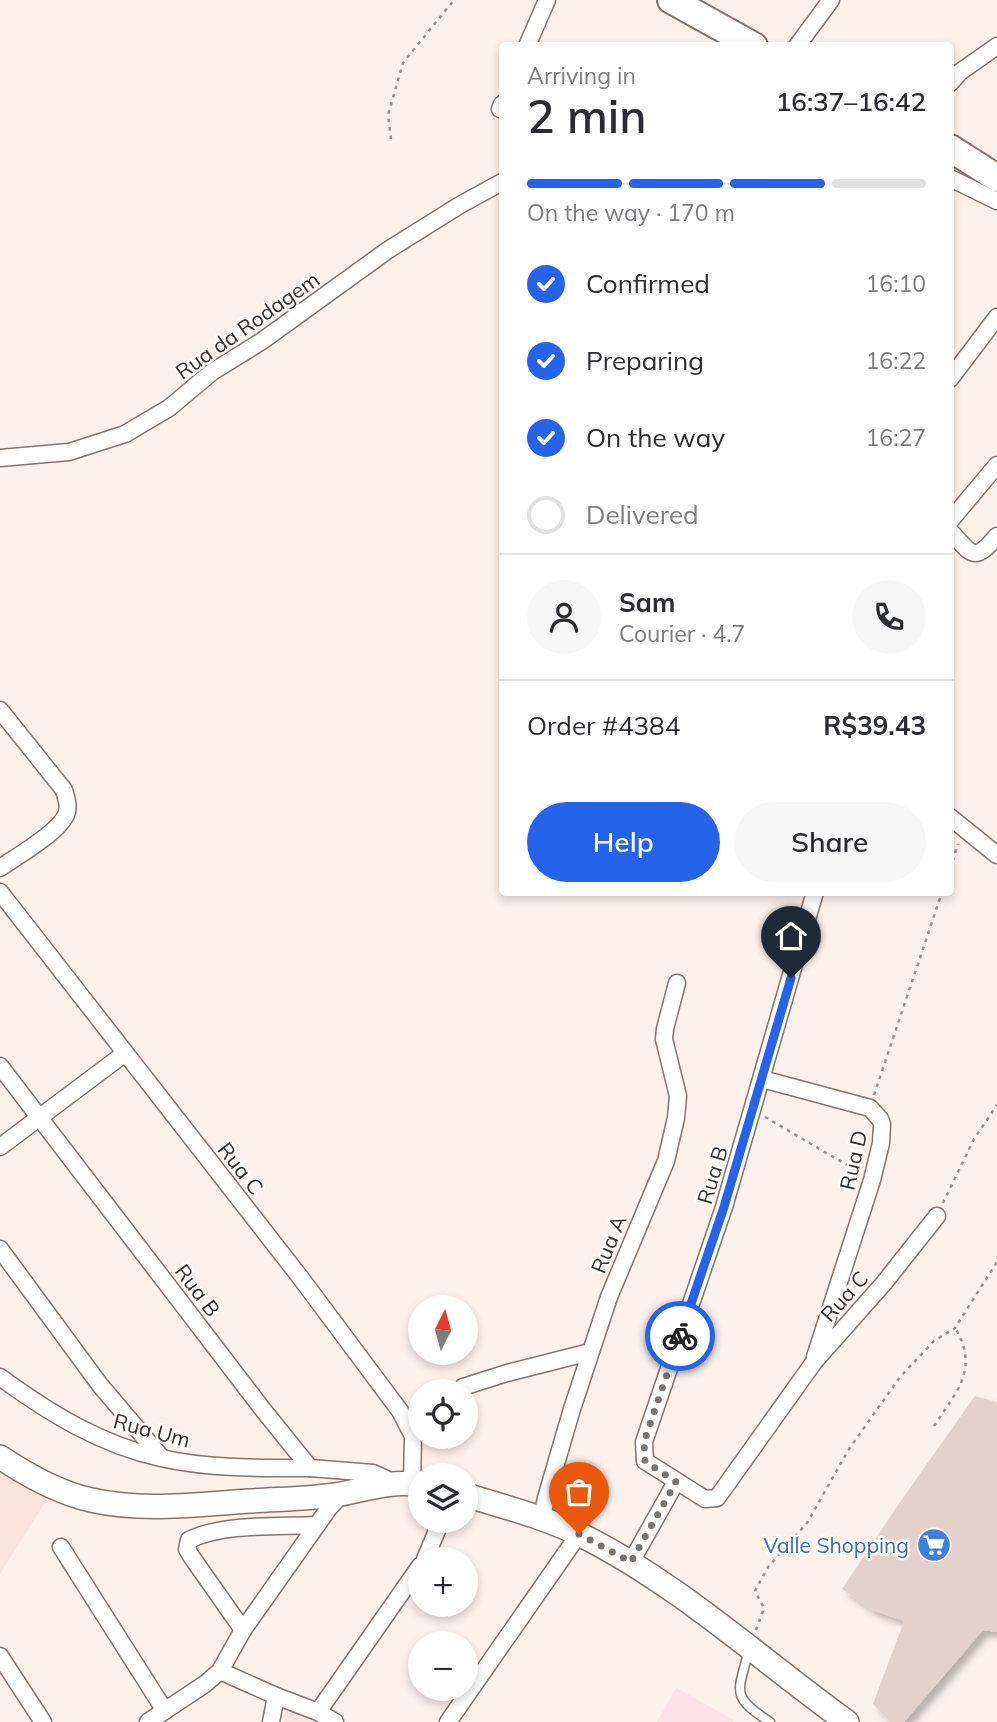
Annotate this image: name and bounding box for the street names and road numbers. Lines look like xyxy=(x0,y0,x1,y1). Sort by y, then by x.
street label: Rua da Rodagem xyxy=(170,266,324,384)
street label: Rua D xyxy=(834,1128,872,1192)
street label: Rua C xyxy=(213,1137,269,1199)
street label: Rua B xyxy=(691,1143,733,1207)
street label: Rua A xyxy=(585,1211,632,1277)
street label: Rua B xyxy=(170,1259,226,1321)
street label: Rua C xyxy=(815,1265,873,1327)
street label: Rua Um xyxy=(111,1407,193,1453)

